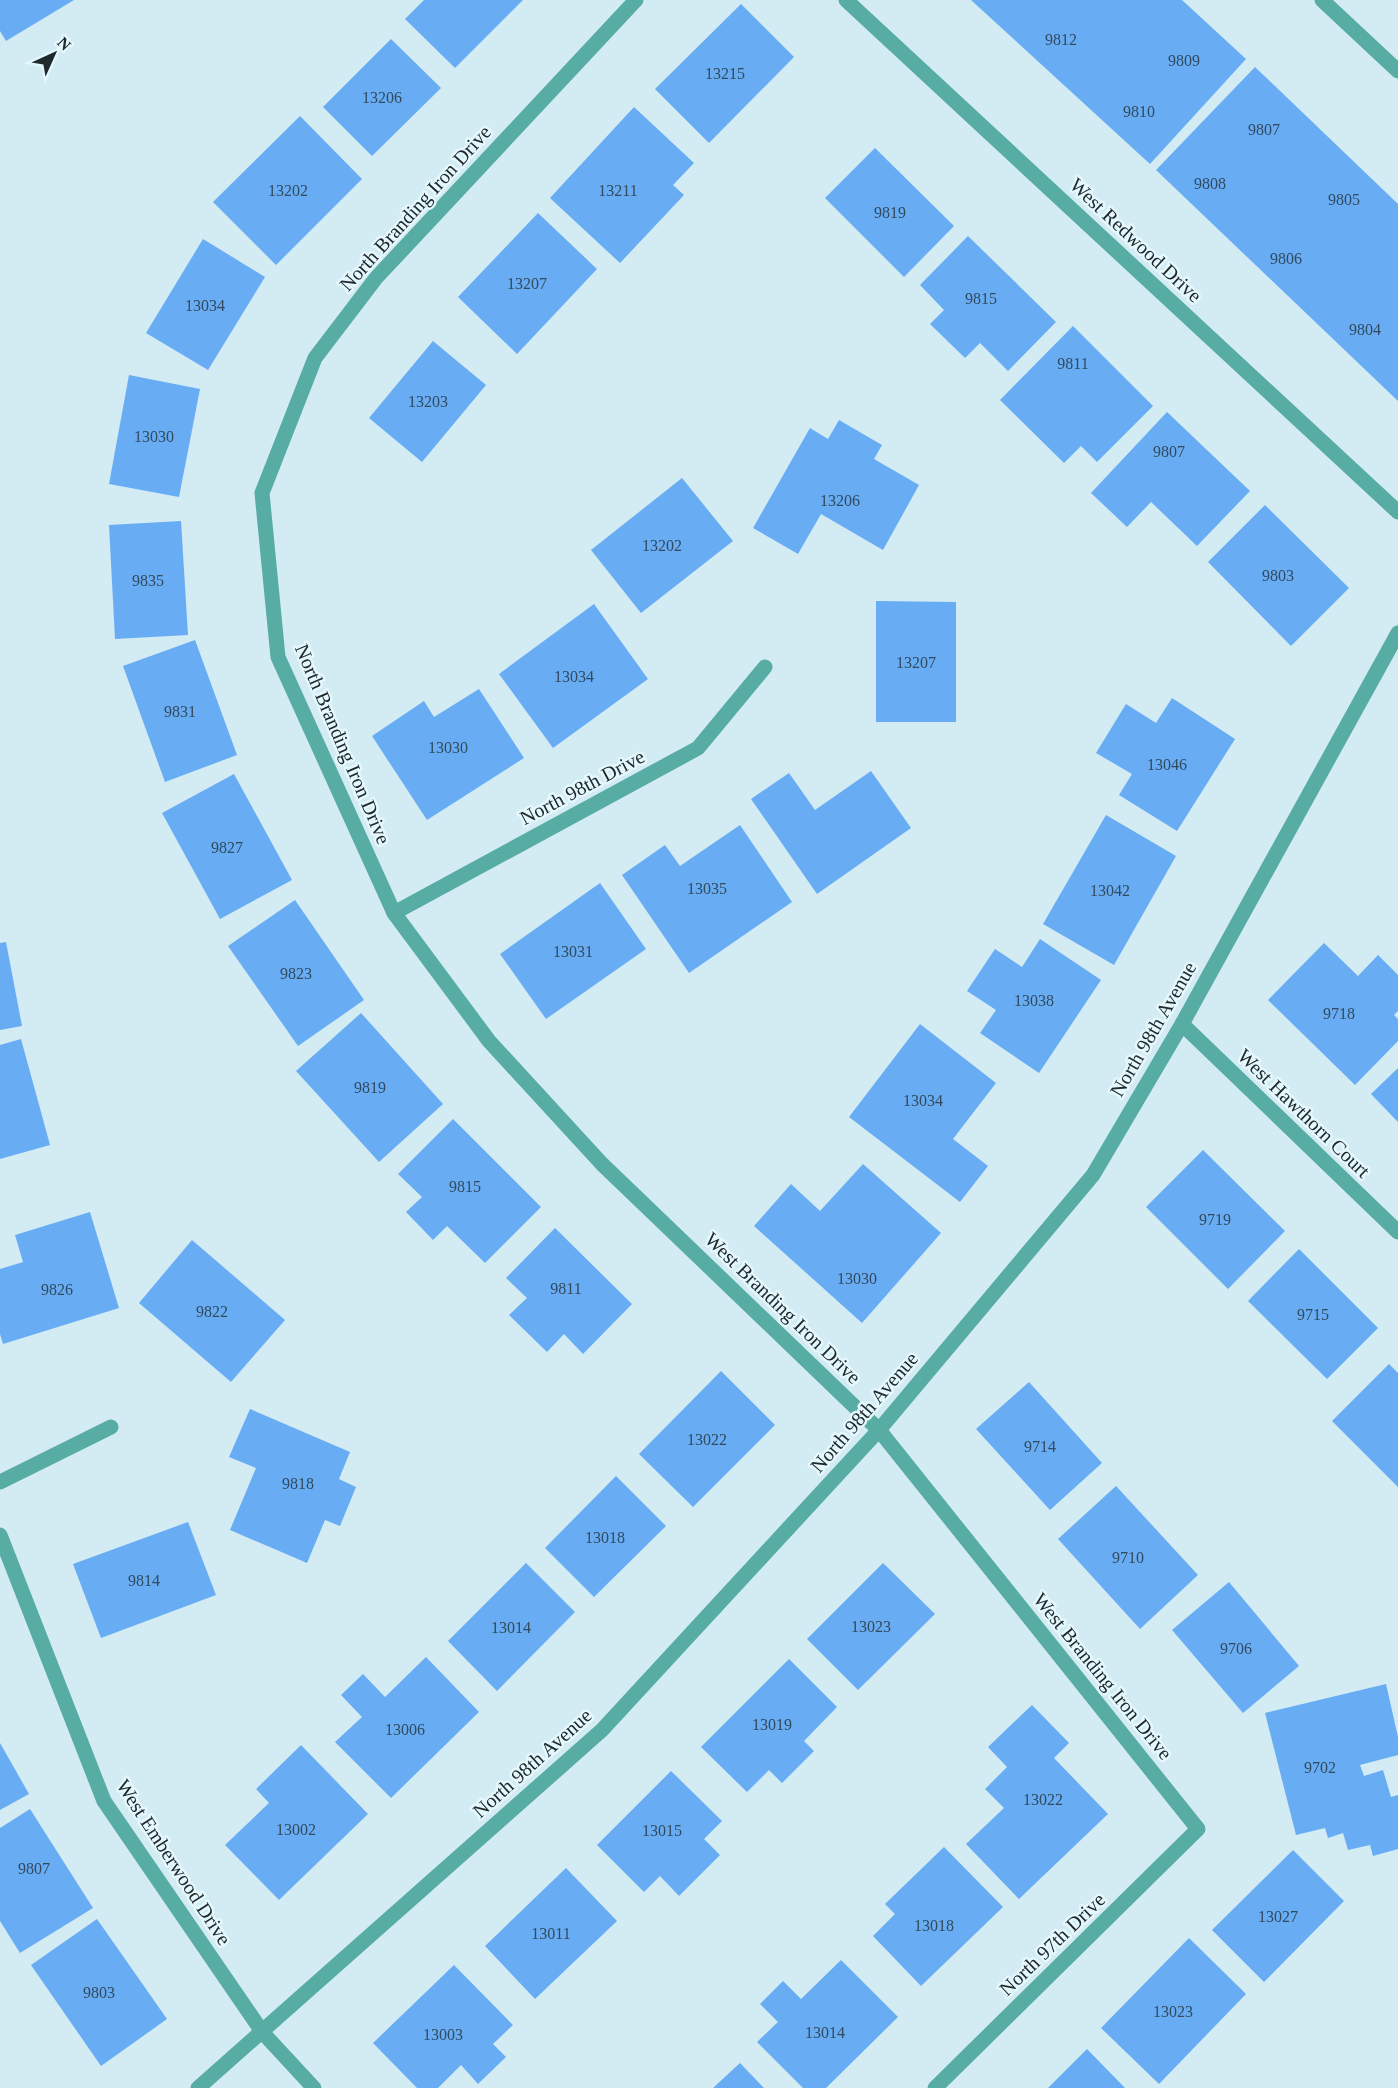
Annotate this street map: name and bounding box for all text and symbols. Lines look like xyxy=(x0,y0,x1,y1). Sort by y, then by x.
north arrow xyxy=(24,24,84,84)
house number: 9812 xyxy=(1045,31,1077,48)
text: N xyxy=(54,34,75,54)
house number: 9809 xyxy=(1168,52,1200,69)
house number: 13215 xyxy=(705,65,745,82)
house number: 13206 xyxy=(362,89,402,106)
house number: 9810 xyxy=(1123,103,1155,120)
street label: North Branding Iron Drive xyxy=(335,121,496,296)
house number: 9807 xyxy=(1248,121,1280,138)
street label: West Redwood Drive xyxy=(1066,173,1206,307)
house number: 9808 xyxy=(1194,175,1226,192)
house number: 13202 xyxy=(268,182,308,199)
house number: 13211 xyxy=(598,182,638,199)
house number: 9805 xyxy=(1328,191,1360,208)
house number: 9819 xyxy=(874,204,906,221)
house number: 9806 xyxy=(1270,250,1302,267)
house number: 13207 xyxy=(507,275,547,292)
house number: 9815 xyxy=(965,290,997,307)
house number: 13034 xyxy=(185,297,225,314)
house number: 9804 xyxy=(1349,321,1381,338)
house number: 9811 xyxy=(1057,355,1089,372)
house number: 13203 xyxy=(408,393,448,410)
house number: 13030 xyxy=(134,428,174,445)
house number: 9807 xyxy=(1153,443,1185,460)
house number: 13206 xyxy=(820,492,860,509)
house number: 13202 xyxy=(642,537,682,554)
house number: 9803 xyxy=(1262,567,1294,584)
house number: 9835 xyxy=(132,572,164,589)
street label: North Branding Iron Drive xyxy=(290,641,395,848)
house number: 13207 xyxy=(896,654,936,671)
house number: 13034 xyxy=(554,668,594,685)
house number: 9831 xyxy=(164,703,196,720)
house number: 13030 xyxy=(428,739,468,756)
street label: North 98th Drive xyxy=(516,745,648,829)
house number: 13046 xyxy=(1147,756,1187,773)
house number: 9827 xyxy=(211,839,243,856)
house number: 13035 xyxy=(687,880,727,897)
house number: 13042 xyxy=(1090,882,1130,899)
house number: 13031 xyxy=(553,943,593,960)
street label: North 98th Avenue xyxy=(1106,958,1201,1100)
house number: 9823 xyxy=(280,965,312,982)
house number: 13038 xyxy=(1014,992,1054,1009)
house number: 9718 xyxy=(1323,1005,1355,1022)
street label: West Hawthorn Court xyxy=(1233,1044,1375,1182)
house number: 9819 xyxy=(354,1079,386,1096)
house number: 13034 xyxy=(903,1092,943,1109)
house number: 9815 xyxy=(449,1178,481,1195)
house number: 9719 xyxy=(1199,1211,1231,1228)
street label: West Branding Iron Drive xyxy=(700,1228,865,1389)
house number: 13030 xyxy=(837,1270,877,1287)
house number: 9811 xyxy=(550,1280,582,1297)
house number: 9826 xyxy=(41,1281,73,1298)
house number: 9822 xyxy=(196,1303,228,1320)
house number: 9715 xyxy=(1297,1306,1329,1323)
street label: North 98th Avenue xyxy=(806,1347,922,1477)
house number: 13022 xyxy=(687,1431,727,1448)
house number: 9714 xyxy=(1024,1438,1056,1455)
house number: 9818 xyxy=(282,1475,314,1492)
house number: 13018 xyxy=(585,1529,625,1546)
house number: 9710 xyxy=(1112,1549,1144,1566)
house number: 9814 xyxy=(128,1572,160,1589)
street label: West Branding Iron Drive xyxy=(1028,1588,1177,1764)
house number: 13023 xyxy=(851,1618,891,1635)
house number: 13014 xyxy=(491,1619,531,1636)
house number: 9706 xyxy=(1220,1640,1252,1657)
street label: North 98th Avenue xyxy=(468,1704,596,1822)
house number: 13019 xyxy=(752,1716,792,1733)
house number: 13006 xyxy=(385,1721,425,1738)
house number: 9702 xyxy=(1304,1759,1336,1776)
street label: West Emberwood Drive xyxy=(112,1775,236,1949)
house number: 13022 xyxy=(1023,1791,1063,1808)
house number: 13002 xyxy=(276,1821,316,1838)
house number: 13015 xyxy=(642,1822,682,1839)
house number: 9807 xyxy=(18,1860,50,1877)
street label: North 97th Drive xyxy=(995,1888,1109,2000)
house number: 13027 xyxy=(1258,1908,1298,1925)
house number: 13018 xyxy=(914,1917,954,1934)
house number: 13011 xyxy=(531,1925,571,1942)
house number: 9803 xyxy=(83,1984,115,2001)
house number: 13023 xyxy=(1153,2003,1193,2020)
house number: 13014 xyxy=(805,2024,845,2041)
house number: 13003 xyxy=(423,2026,463,2043)

